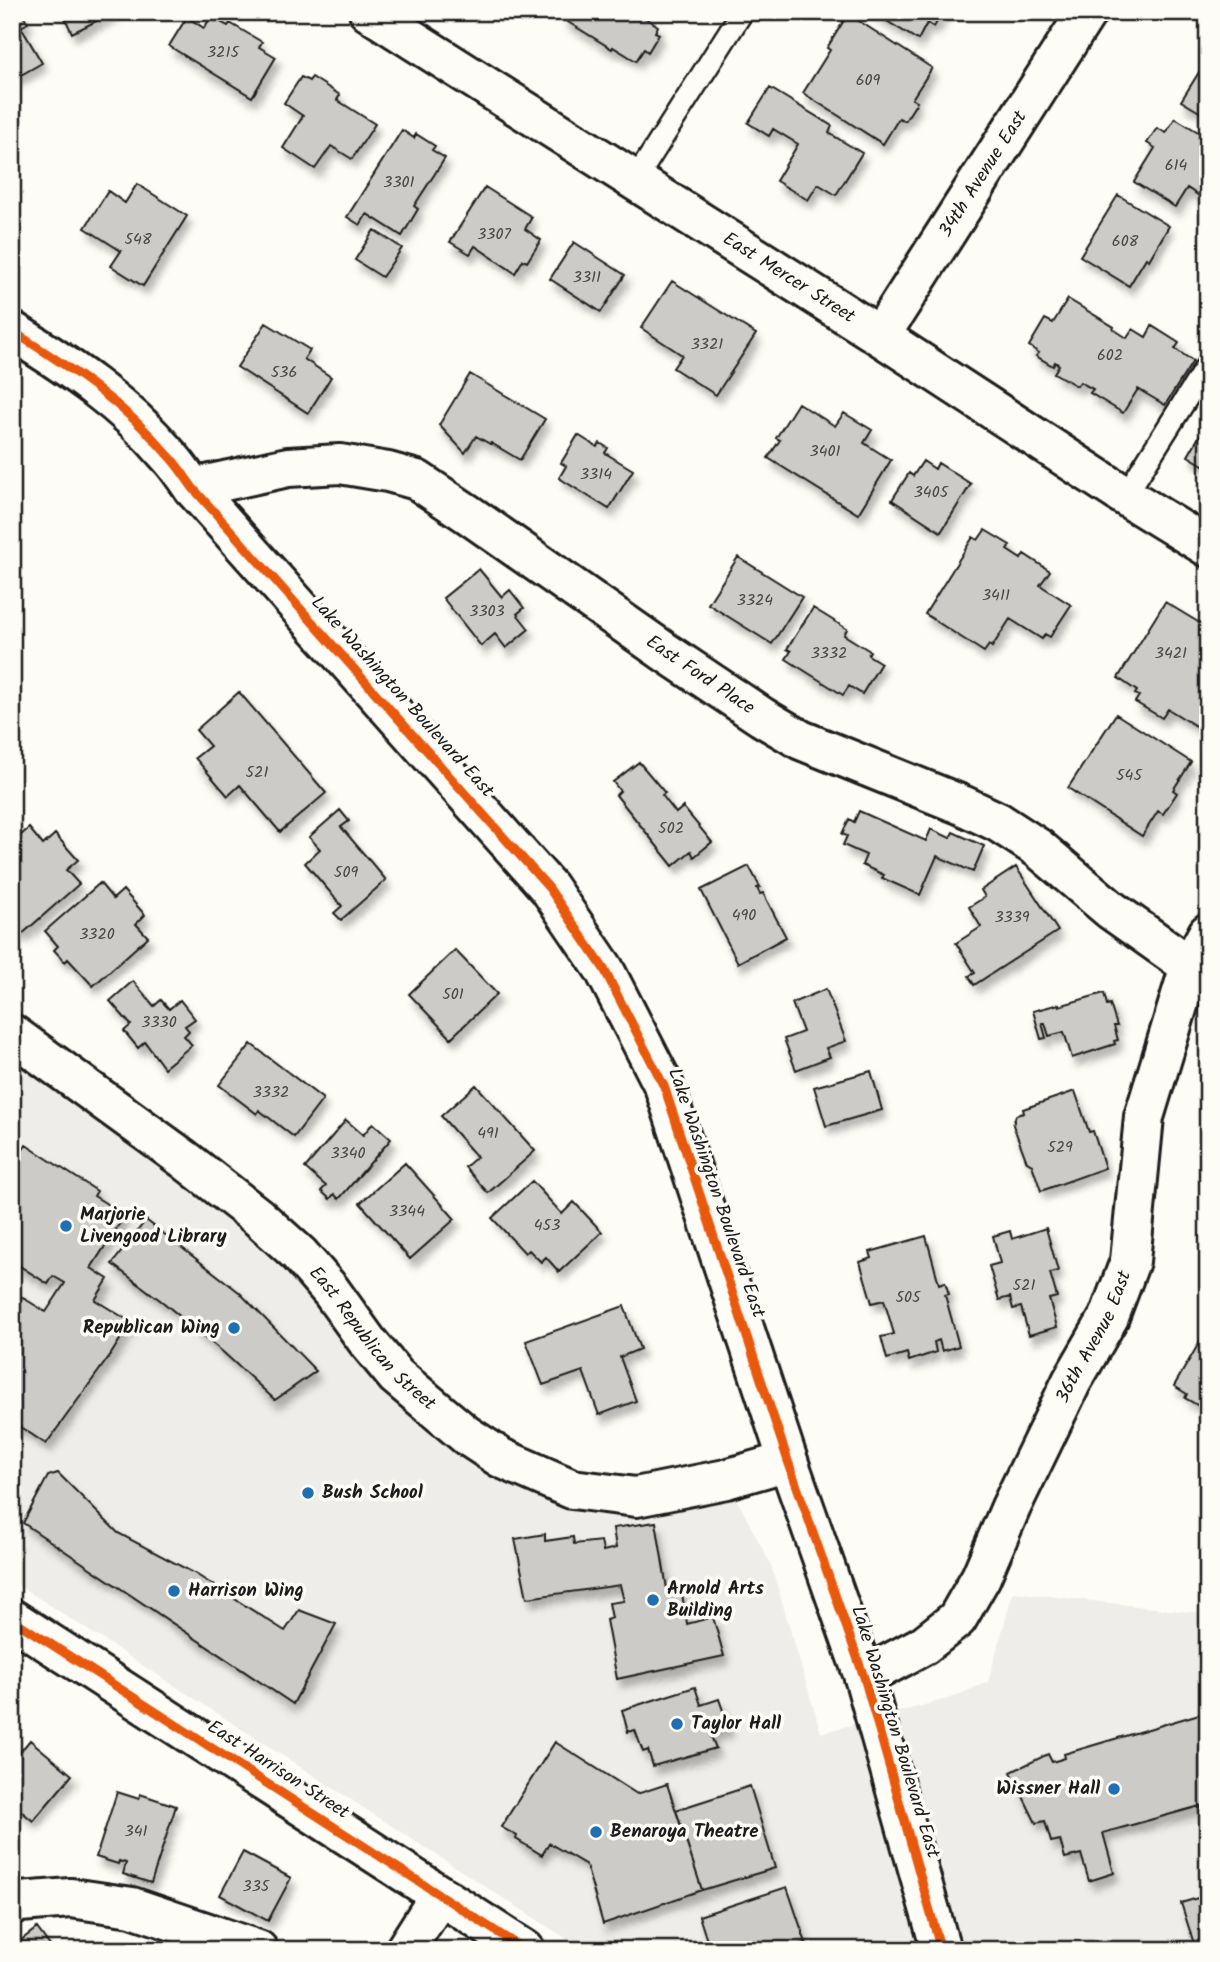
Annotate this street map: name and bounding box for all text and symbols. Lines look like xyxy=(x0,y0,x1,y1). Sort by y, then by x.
house number: 3215 xyxy=(207,40,240,65)
house number: 609 xyxy=(856,68,881,93)
street label: 34th Avenue East xyxy=(932,104,1036,244)
house number: 614 xyxy=(1165,153,1188,178)
house number: 3301 xyxy=(383,170,415,195)
house number: 3307 xyxy=(477,222,511,247)
street label: East Mercer Street xyxy=(716,225,862,332)
house number: 548 xyxy=(124,227,152,252)
house number: 608 xyxy=(1112,229,1139,254)
house number: 3311 xyxy=(573,265,601,290)
house number: 3321 xyxy=(691,332,723,357)
house number: 602 xyxy=(1097,343,1123,368)
house number: 536 xyxy=(271,360,297,385)
house number: 3401 xyxy=(810,439,840,464)
house number: 3314 xyxy=(580,462,612,487)
house number: 3405 xyxy=(914,480,950,505)
house number: 3411 xyxy=(982,583,1010,608)
house number: 3324 xyxy=(737,588,773,613)
street label: Lake Washington Boulevard East xyxy=(303,589,501,805)
house number: 3303 xyxy=(469,599,505,624)
street label: East Ford Place xyxy=(639,628,761,723)
house number: 3332 xyxy=(811,641,847,666)
house number: 3421 xyxy=(1155,641,1187,666)
house number: 521 xyxy=(246,760,268,785)
house number: 545 xyxy=(1116,763,1143,788)
house number: 502 xyxy=(658,816,684,841)
house number: 509 xyxy=(334,860,358,885)
house number: 490 xyxy=(732,903,756,928)
house number: 3339 xyxy=(994,905,1030,930)
house number: 3320 xyxy=(79,922,115,947)
house number: 501 xyxy=(442,982,464,1007)
house number: 3330 xyxy=(141,1010,177,1035)
street label: Lake Washington Boulevard East xyxy=(659,1064,773,1323)
house number: 3332 xyxy=(253,1080,289,1105)
house number: 491 xyxy=(477,1121,499,1146)
house number: 529 xyxy=(1047,1135,1073,1160)
house number: 3340 xyxy=(330,1141,366,1166)
house number: 3344 xyxy=(389,1199,425,1224)
place label: Marjorie Livengood Library xyxy=(80,1200,227,1252)
house number: 453 xyxy=(534,1213,560,1238)
marker: Marjorie Livengood Library xyxy=(58,1218,74,1234)
street label: East Republican Street xyxy=(301,1260,443,1419)
street label: 36th Avenue East xyxy=(1048,1266,1140,1409)
house number: 521 xyxy=(1013,1273,1035,1298)
house number: 505 xyxy=(895,1285,922,1310)
place label: Republican Wing xyxy=(83,1313,220,1343)
marker: Republican Wing xyxy=(226,1320,242,1336)
place label: Bush School xyxy=(322,1478,424,1508)
marker: Bush School xyxy=(300,1485,316,1501)
place label: Arnold Arts Building xyxy=(667,1574,764,1626)
place label: Harrison Wing xyxy=(188,1576,304,1606)
marker: Harrison Wing xyxy=(166,1583,182,1599)
marker: Arnold Arts Building xyxy=(645,1592,661,1608)
street label: Lake Washington Boulevard East xyxy=(842,1602,948,1863)
place label: Taylor Hall xyxy=(691,1709,782,1739)
street label: East Harrison Street xyxy=(201,1713,356,1828)
marker: Taylor Hall xyxy=(669,1716,685,1732)
place label: Wissner Hall xyxy=(996,1774,1101,1804)
marker: Wissner Hall xyxy=(1106,1781,1122,1797)
place label: Benaroya Theatre xyxy=(610,1817,759,1847)
house number: 341 xyxy=(125,1819,147,1844)
marker: Benaroya Theatre xyxy=(588,1824,604,1840)
house number: 335 xyxy=(243,1874,271,1899)

